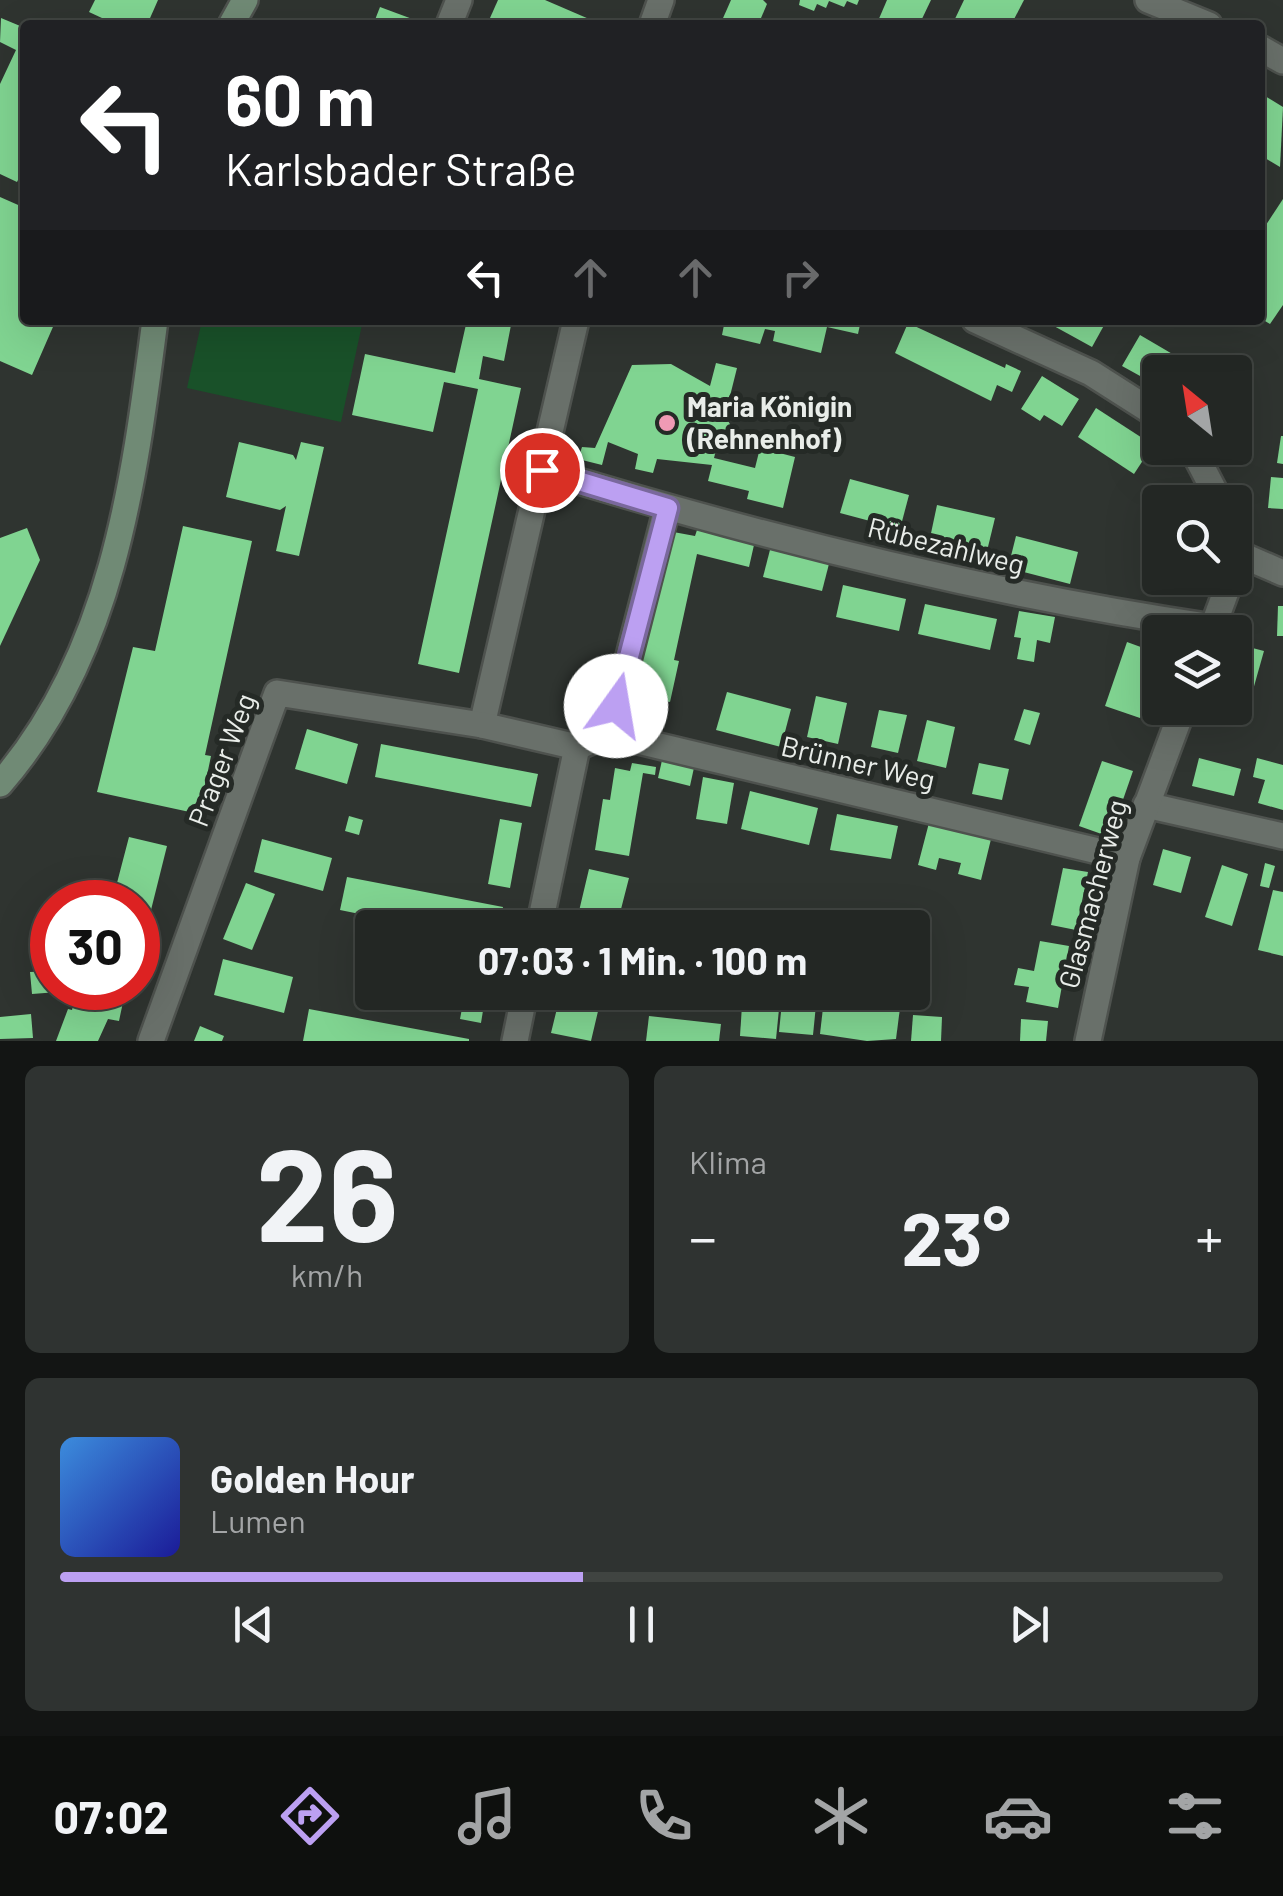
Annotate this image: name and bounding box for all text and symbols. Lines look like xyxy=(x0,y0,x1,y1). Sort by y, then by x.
text: 60 m xyxy=(225,56,375,140)
icon: left xyxy=(60,60,190,190)
text: Karlsbader Straße xyxy=(225,141,576,195)
icon: left xyxy=(458,250,513,305)
icon: ahead xyxy=(563,250,618,305)
icon: ahead xyxy=(668,250,723,305)
icon: right xyxy=(773,250,828,305)
north arrow xyxy=(1142,355,1252,465)
map controls xyxy=(1142,355,1252,725)
place label: Maria Königin (Rehnenhof) xyxy=(686,389,852,455)
marker: Maria Königin (Rehnenhof) xyxy=(656,412,678,434)
pin xyxy=(500,428,585,513)
icon: arrive xyxy=(515,443,570,498)
button: search xyxy=(1142,485,1252,595)
street label: Rübezahlweg xyxy=(864,509,1028,581)
button: layers xyxy=(1142,615,1252,725)
position arrow xyxy=(564,654,668,758)
street label: Prager Weg xyxy=(180,688,262,831)
street label: Brünner Weg xyxy=(778,728,938,796)
street label: Glasmacherweg xyxy=(1051,796,1134,992)
speed limit sign: 30 xyxy=(30,880,160,1010)
text: 07:03 · 1 Min. · 100 m xyxy=(478,937,807,983)
text: 26 xyxy=(256,1112,398,1268)
text: Klima xyxy=(689,1142,767,1180)
text: 23° xyxy=(901,1191,1011,1281)
text: − xyxy=(689,1203,717,1269)
text: + xyxy=(1195,1203,1223,1269)
text: km/h xyxy=(291,1255,363,1293)
text: Golden Hour xyxy=(210,1455,415,1501)
text: Lumen xyxy=(210,1501,306,1539)
icon: previous xyxy=(226,1597,281,1652)
icon: pause xyxy=(614,1597,669,1652)
icon: next xyxy=(1002,1597,1057,1652)
icon: directions xyxy=(275,1781,345,1851)
icon: music xyxy=(452,1781,522,1851)
icon: phone xyxy=(629,1781,699,1851)
icon: climate xyxy=(806,1781,876,1851)
icon: car xyxy=(983,1781,1053,1851)
icon: filters xyxy=(1160,1781,1230,1851)
text: 07:02 xyxy=(53,1789,169,1843)

